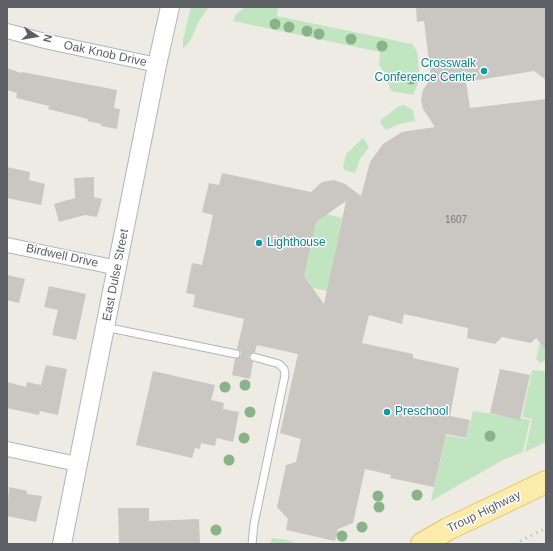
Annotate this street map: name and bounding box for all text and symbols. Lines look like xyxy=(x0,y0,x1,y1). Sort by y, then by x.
north arrow xyxy=(16,16,56,56)
text: N xyxy=(41,33,54,44)
street label: Oak Knob Drive xyxy=(62,38,148,70)
place label: Crosswalk Conference Center xyxy=(375,57,476,85)
marker: Crosswalk Conference Center xyxy=(479,66,489,76)
house number: 1607 xyxy=(445,214,467,226)
street label: East Dulse Street xyxy=(100,228,132,322)
place label: Lighthouse xyxy=(267,236,326,250)
marker: Lighthouse xyxy=(254,238,264,248)
street label: Birdwell Drive xyxy=(25,241,99,271)
place label: Preschool xyxy=(395,405,448,419)
marker: Preschool xyxy=(382,407,392,417)
street label: Troup Highway xyxy=(445,488,523,536)

